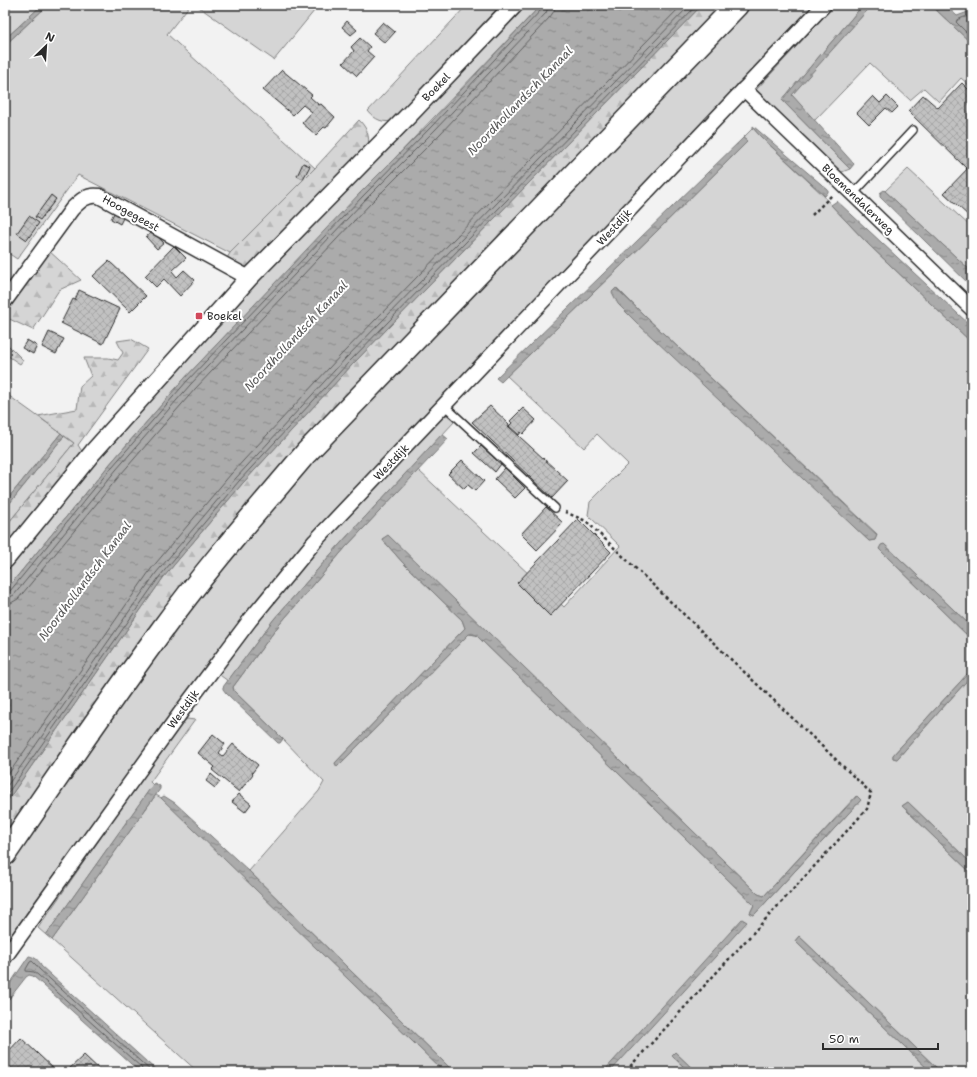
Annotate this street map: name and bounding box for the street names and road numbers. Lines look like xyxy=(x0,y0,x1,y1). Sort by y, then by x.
street label: Boekel xyxy=(419,69,454,105)
street label: Bloemendalerweg xyxy=(818,161,897,238)
street label: Hoogegeest xyxy=(100,192,162,235)
street label: Westdijk xyxy=(593,206,635,249)
street label: Westdijk xyxy=(370,441,412,484)
street label: Westdijk xyxy=(164,687,203,732)

